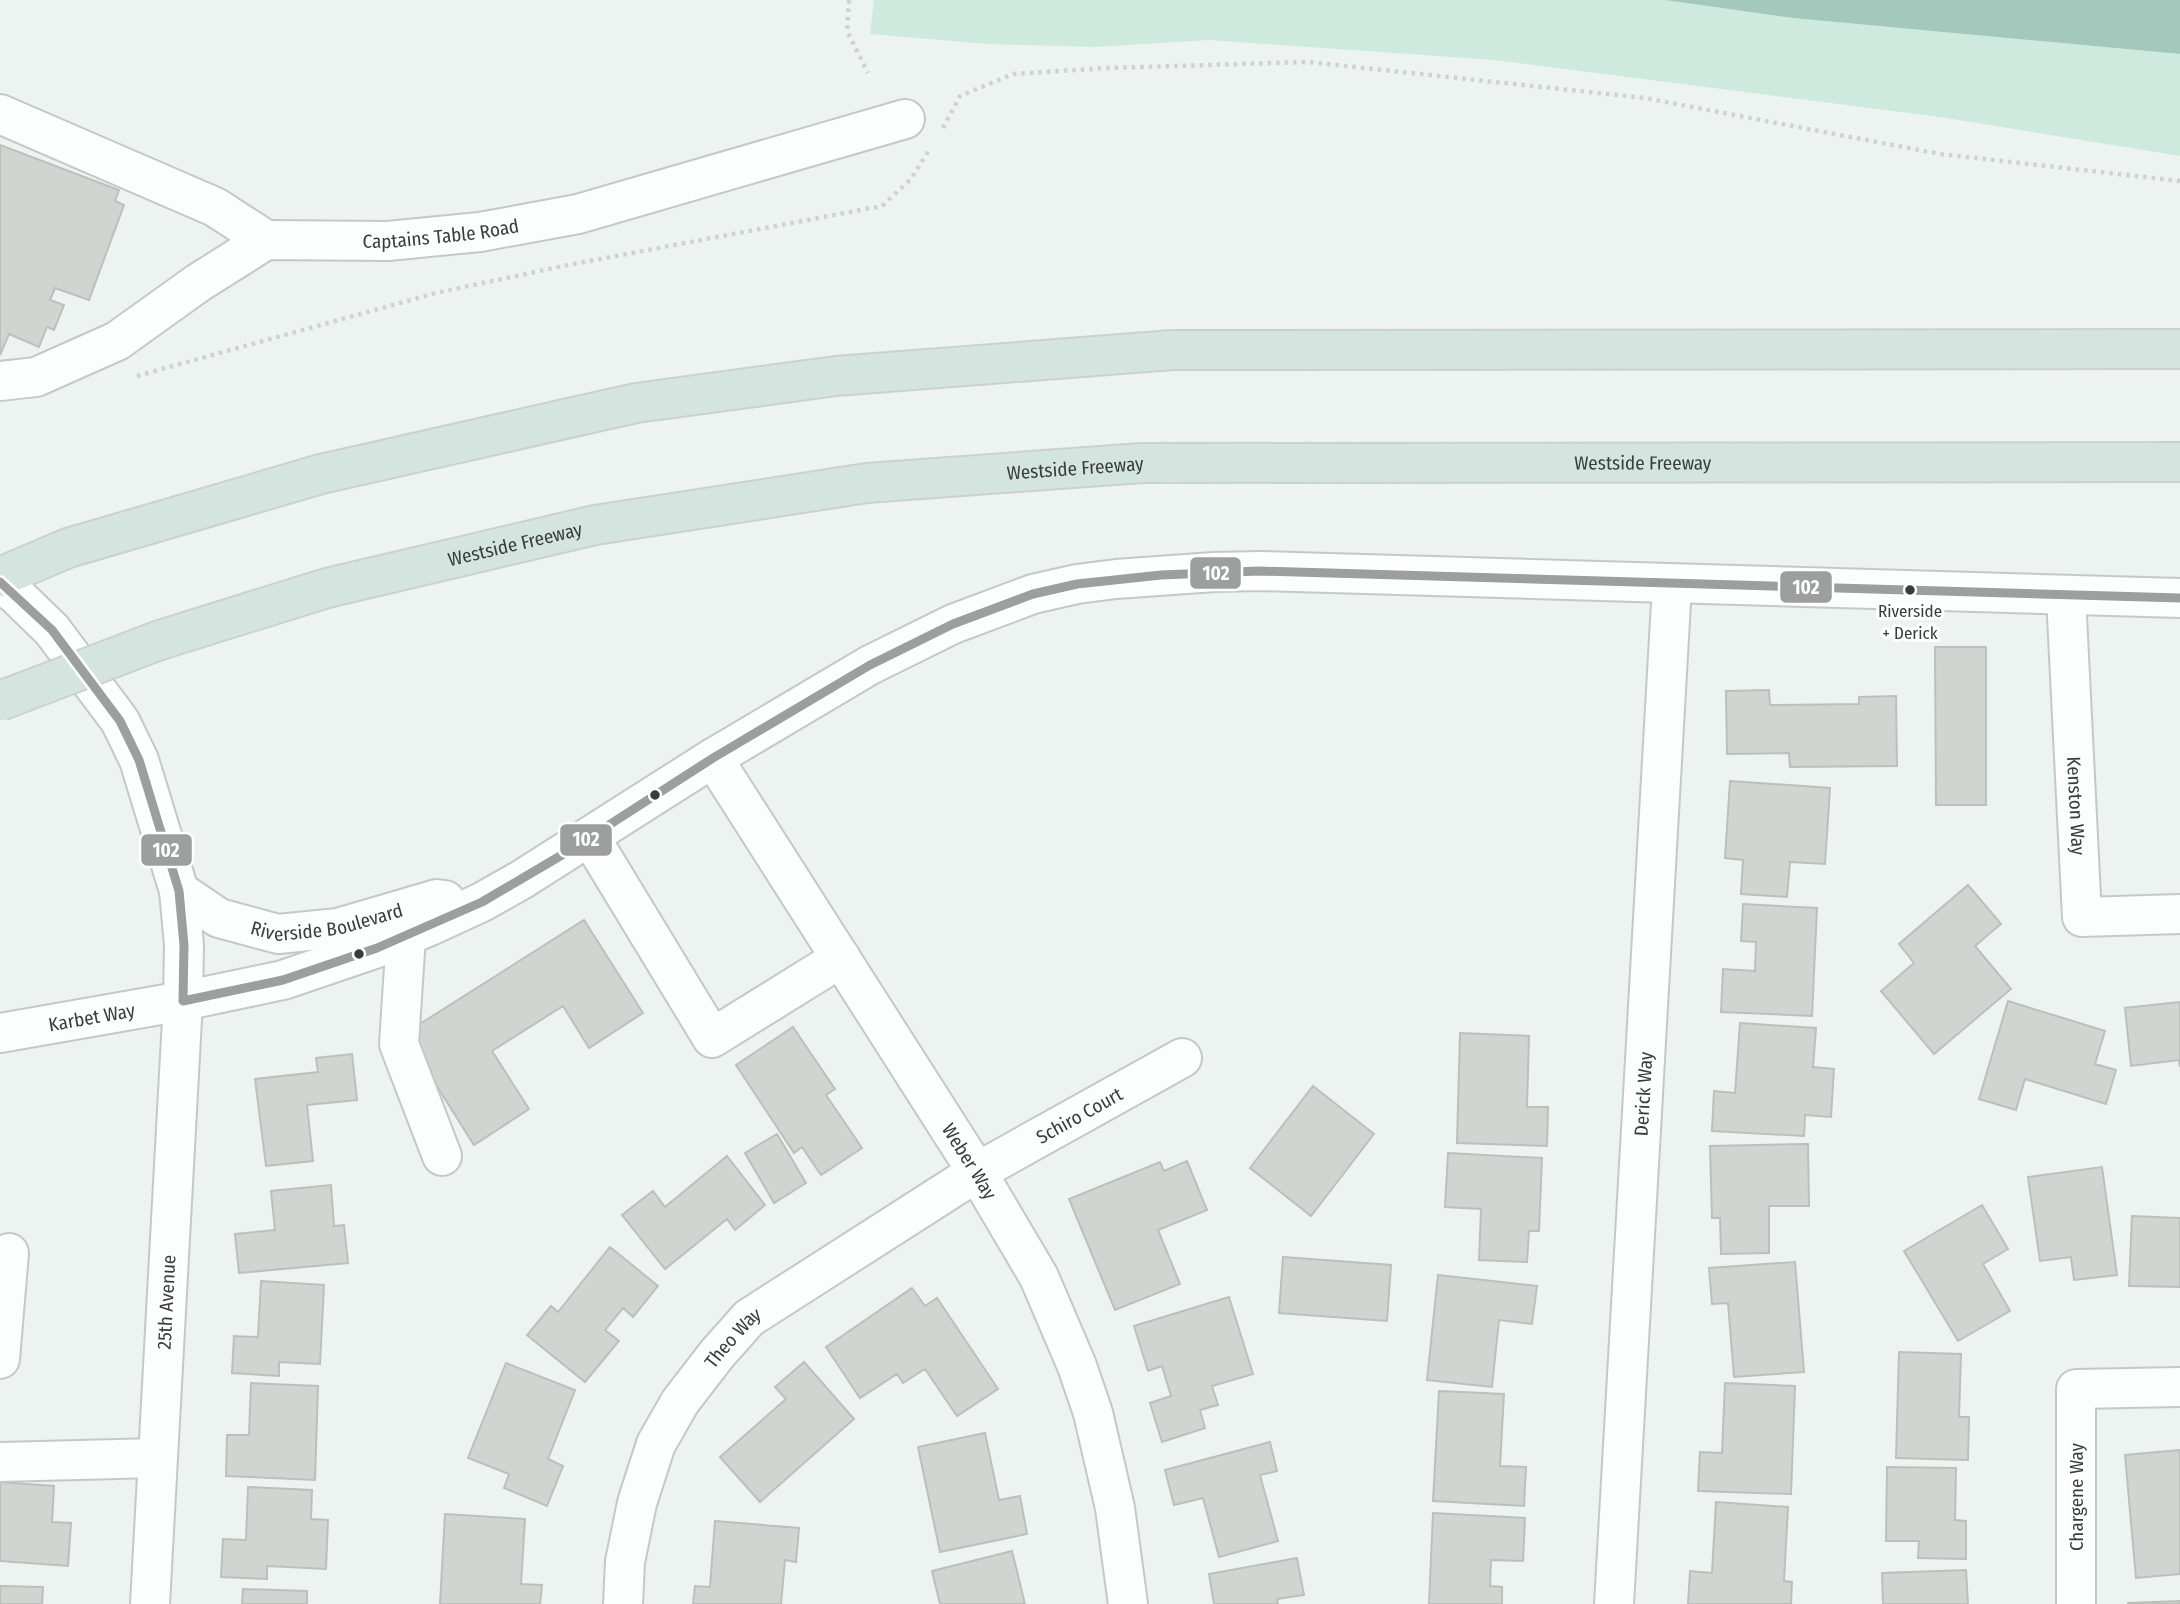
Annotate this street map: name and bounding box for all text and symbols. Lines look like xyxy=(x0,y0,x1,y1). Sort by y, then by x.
street label: Captains Table Road xyxy=(362,214,521,253)
street label: Westside Freeway xyxy=(1574,451,1712,475)
street label: Westside Freeway xyxy=(1006,452,1145,485)
street label: Westside Freeway xyxy=(446,517,585,571)
line badge: 102 xyxy=(1189,556,1242,590)
text: 102 xyxy=(1202,562,1230,585)
line badge: 102 xyxy=(1779,570,1833,604)
text: 102 xyxy=(1792,576,1820,599)
marker: Riverside + Derick xyxy=(1903,583,1917,597)
place label: Riverside + Derick xyxy=(1878,601,1942,644)
street label: Kenston Way xyxy=(2062,756,2090,856)
unlabelled marker xyxy=(648,788,662,802)
line badge: 102 xyxy=(559,823,613,857)
text: 102 xyxy=(572,828,600,851)
line badge: 102 xyxy=(140,833,193,867)
text: 102 xyxy=(152,839,180,862)
street label: Riverside Boulevard xyxy=(248,899,405,946)
unlabelled marker xyxy=(352,947,366,961)
street label: Karbet Way xyxy=(47,999,137,1036)
street label: Derick Way xyxy=(1630,1050,1657,1137)
street label: Schiro Court xyxy=(1032,1082,1127,1149)
street label: Weber Way xyxy=(937,1119,1002,1204)
street label: 25th Avenue xyxy=(153,1254,180,1350)
street label: Theo Way xyxy=(700,1302,766,1373)
street label: Chargene Way xyxy=(2065,1442,2088,1551)

